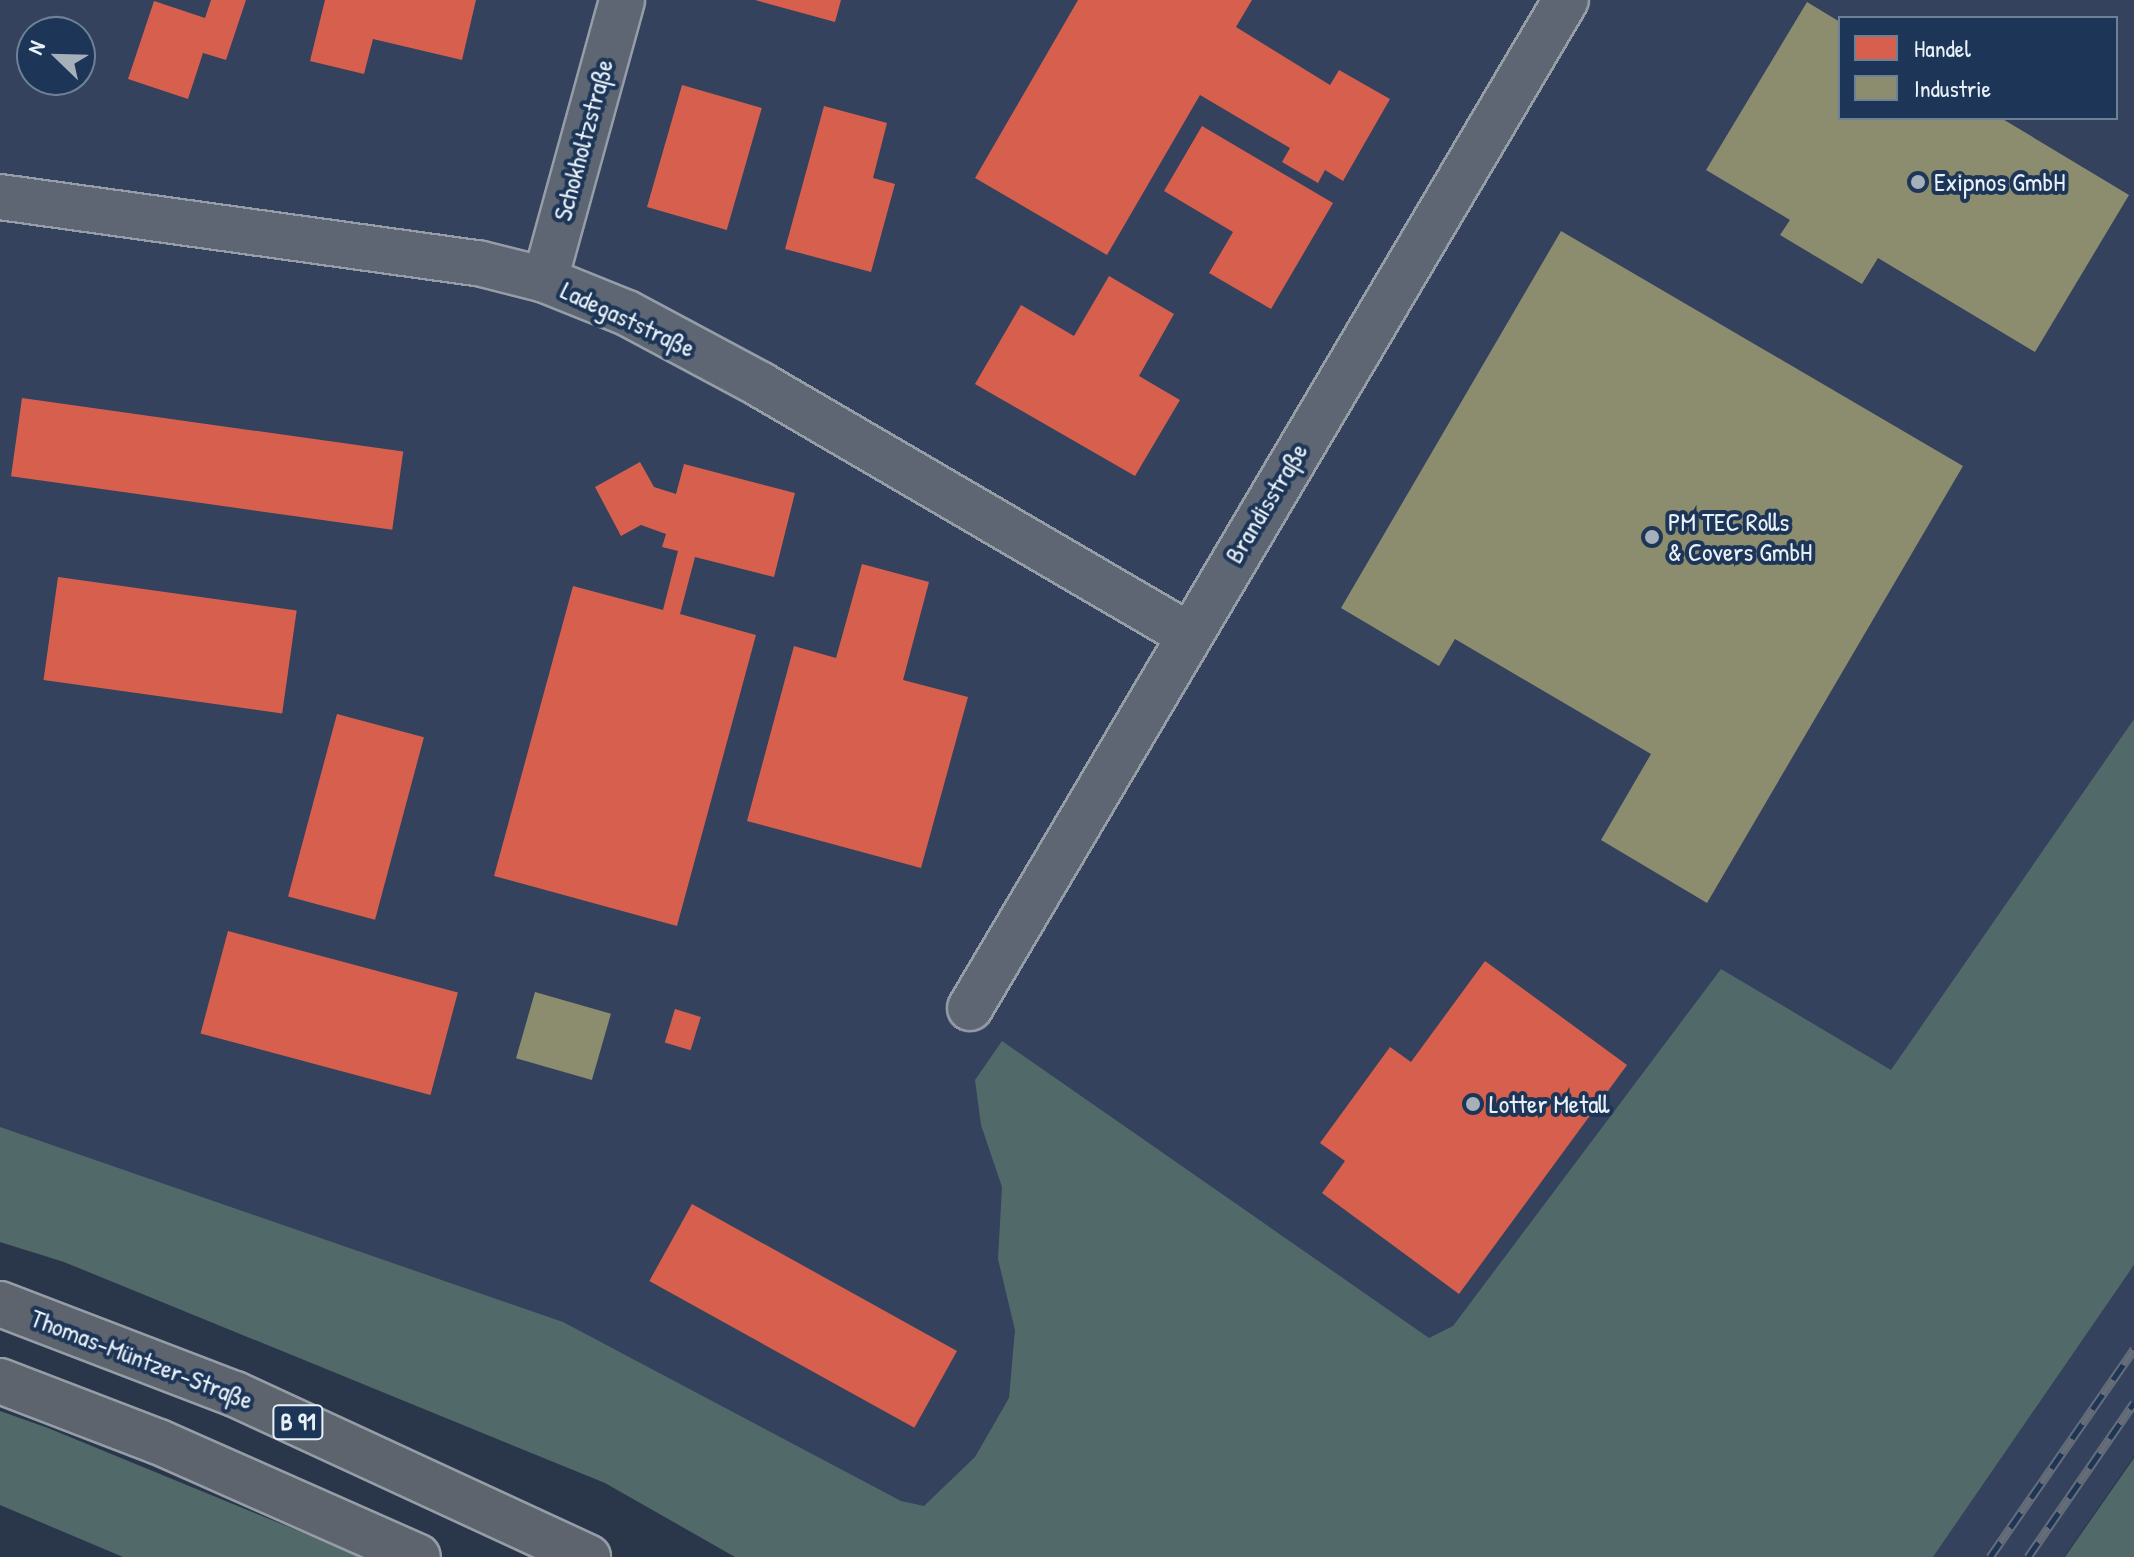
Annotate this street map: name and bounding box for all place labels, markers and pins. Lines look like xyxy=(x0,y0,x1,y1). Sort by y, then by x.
place label: Exipnos GmbH xyxy=(1934,166,2065,198)
marker: Exipnos GmbH xyxy=(1909,173,1927,191)
place label: PM TEC Rolls & Covers GmbH xyxy=(1668,506,1812,568)
marker: PM TEC Rolls & Covers GmbH xyxy=(1643,528,1661,546)
place label: Lotter Metall xyxy=(1489,1088,1610,1120)
marker: Lotter Metall xyxy=(1464,1095,1482,1113)

